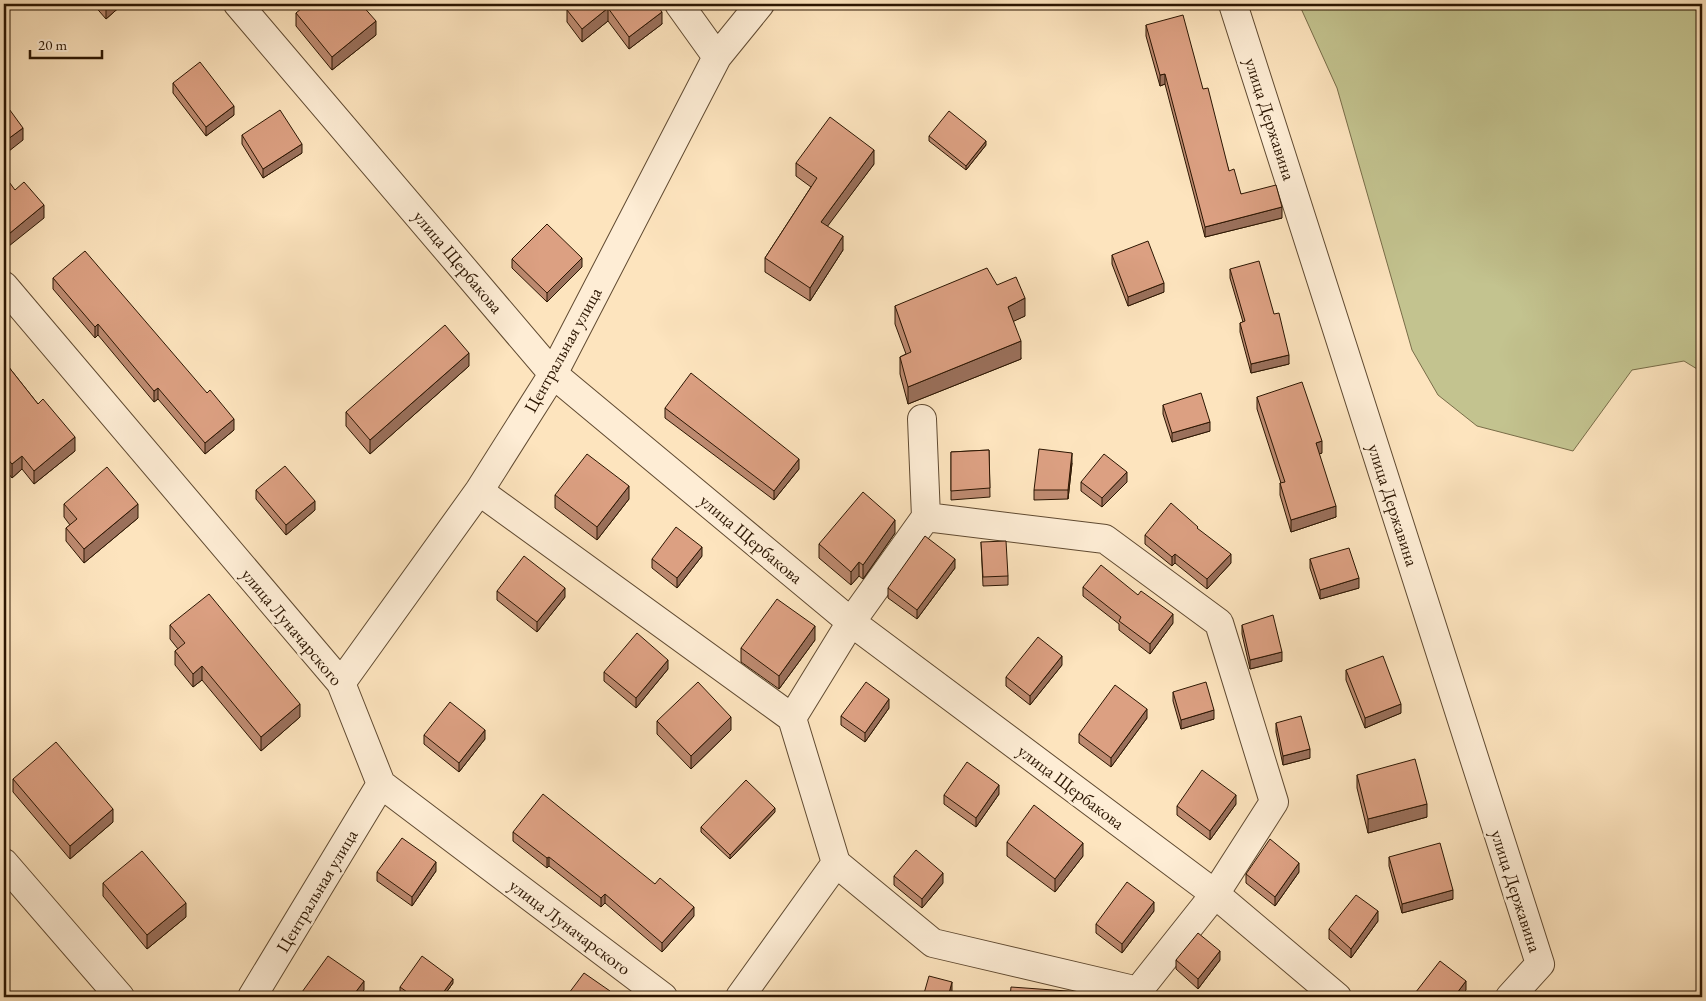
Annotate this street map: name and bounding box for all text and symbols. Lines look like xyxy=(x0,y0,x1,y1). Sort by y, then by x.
scale bar xyxy=(30,28,102,60)
text: 20 m xyxy=(38,35,67,54)
street label: улица Державина xyxy=(1240,55,1301,184)
street label: улица Щербакова xyxy=(408,205,509,319)
street label: Центральная улица xyxy=(519,282,607,416)
street label: улица Державина xyxy=(1363,441,1424,570)
street label: улица Щербакова xyxy=(695,489,808,589)
street label: улица Луначарского xyxy=(236,563,348,690)
street label: улица Щербакова xyxy=(1013,739,1130,835)
street label: Центральная улица xyxy=(271,824,363,957)
street label: улица Державина xyxy=(1486,827,1547,956)
street label: улица Луначарского xyxy=(505,873,636,980)

